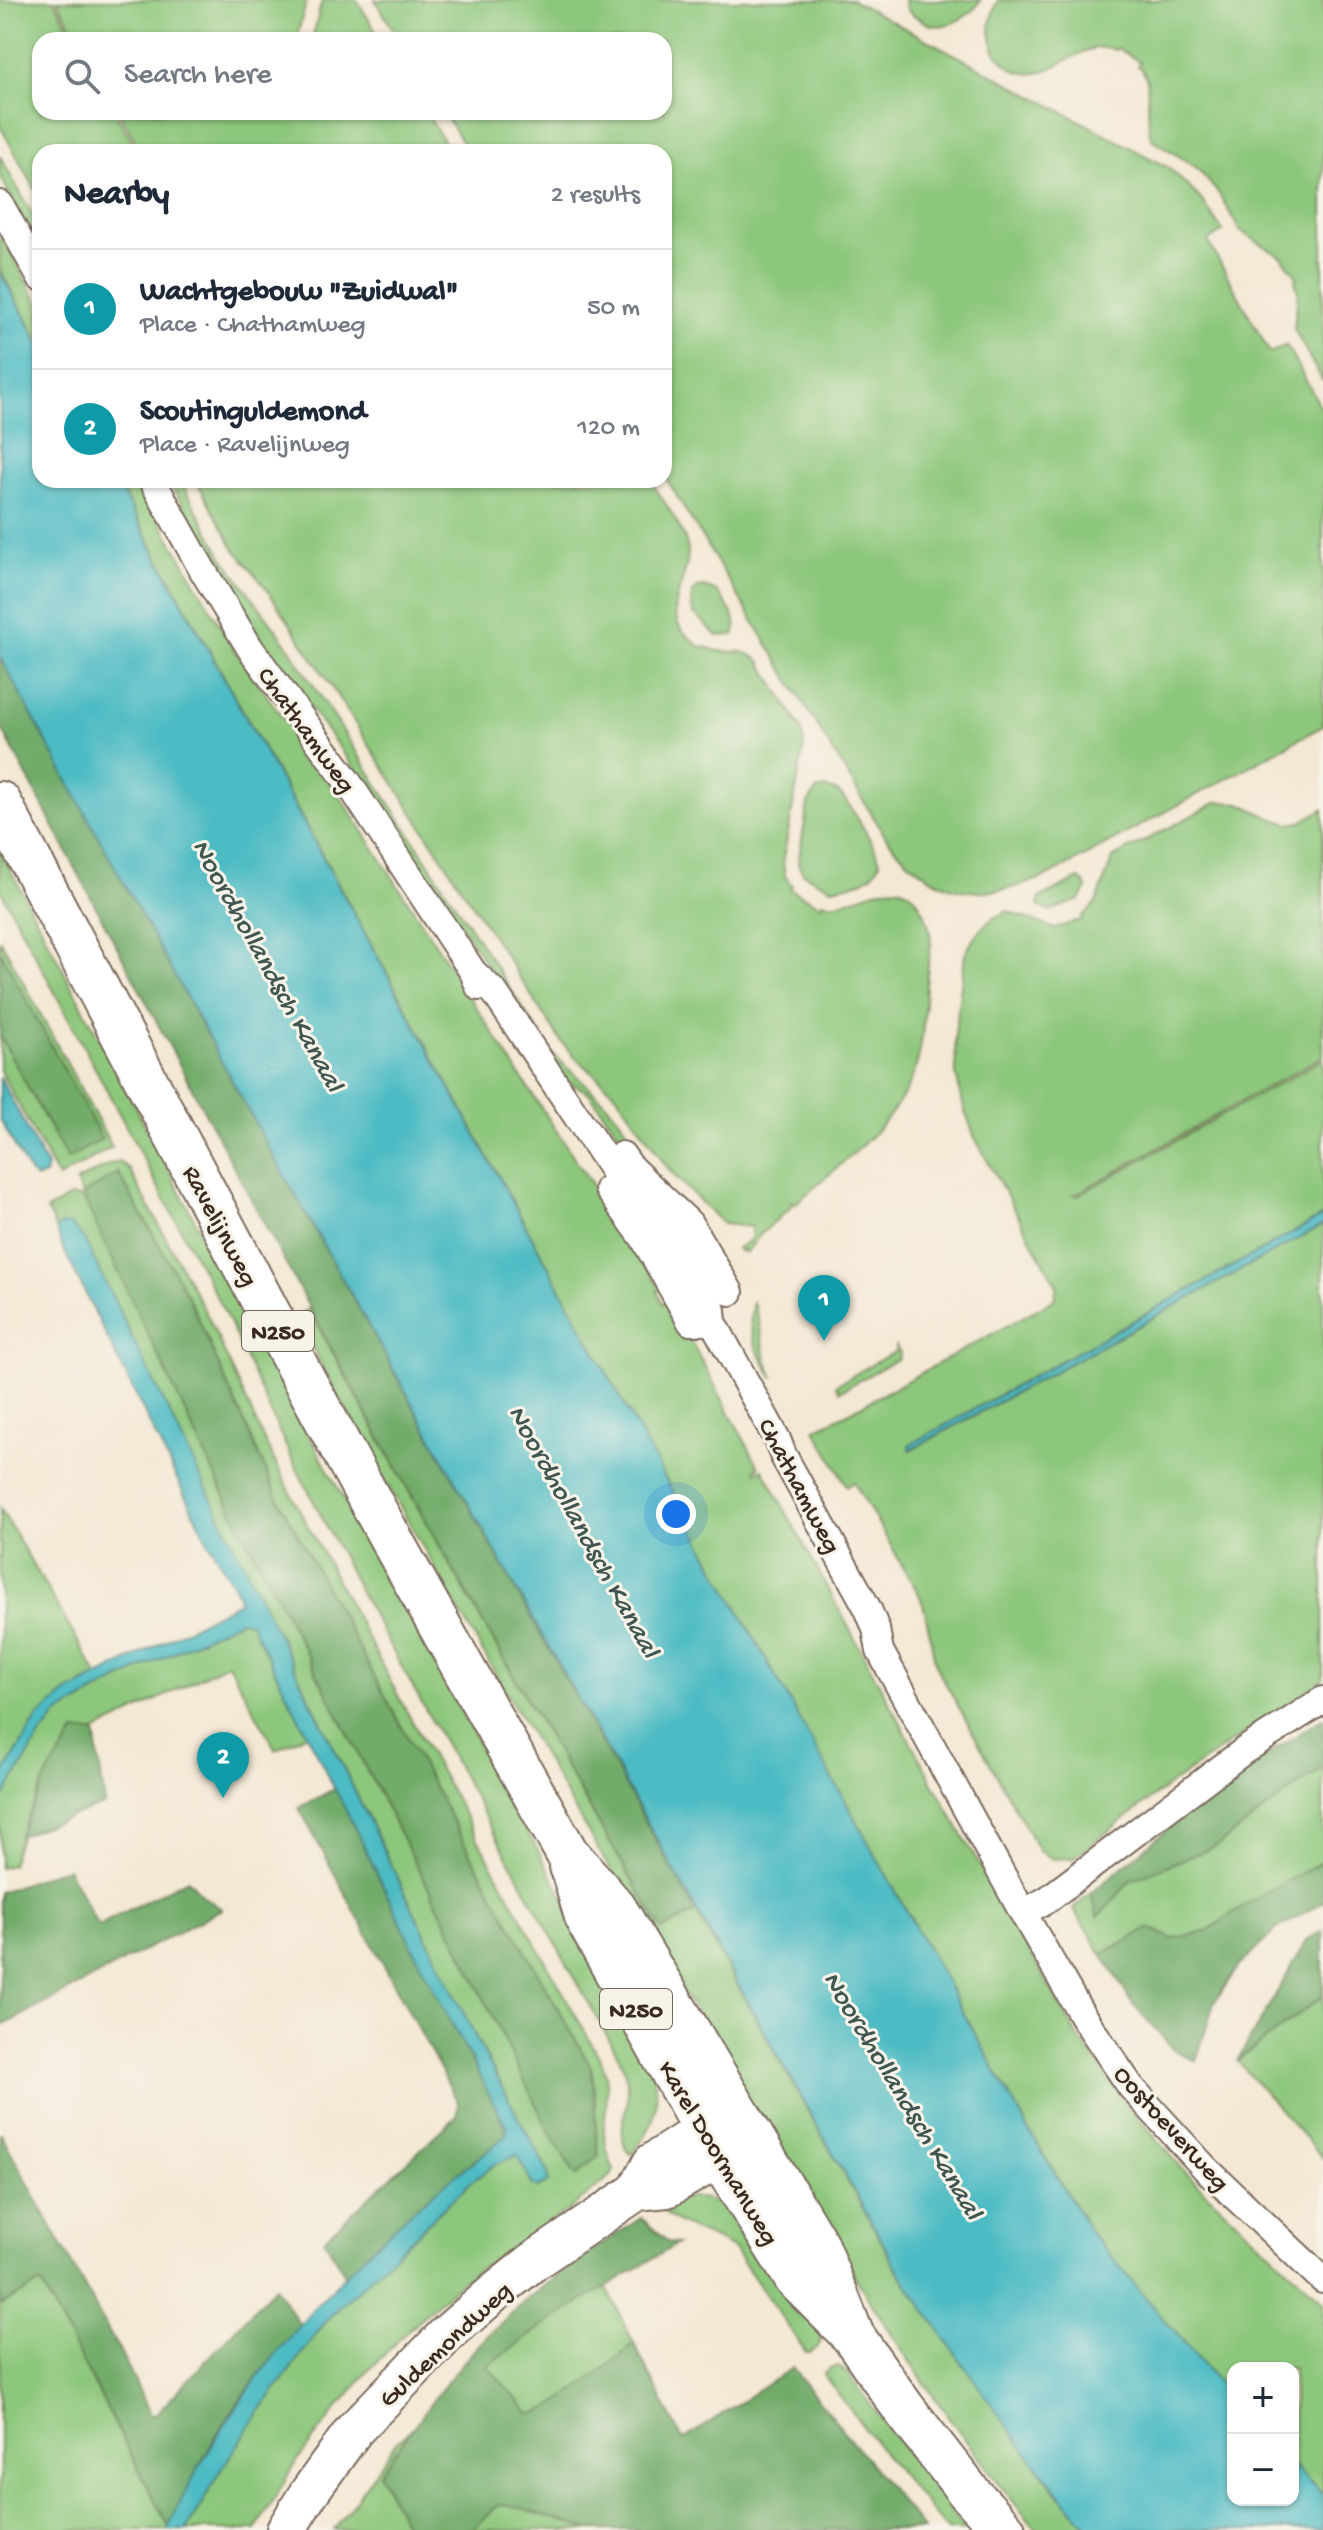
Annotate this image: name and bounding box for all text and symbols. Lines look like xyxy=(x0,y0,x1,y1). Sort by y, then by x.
search box xyxy=(32,32,672,120)
icon: search xyxy=(60,54,104,98)
text: Search here xyxy=(124,59,272,94)
text: Nearby xyxy=(64,176,169,216)
text: 2 results xyxy=(551,181,640,212)
text: Wachtgebouw "Zuidwal" xyxy=(140,276,458,311)
text: 1 xyxy=(85,294,95,325)
text: 50 m xyxy=(587,294,640,325)
text: Place · Chathamweg xyxy=(140,311,366,342)
text: Scoutinguldemond xyxy=(140,396,366,431)
text: 2 xyxy=(84,414,96,445)
text: 120 m xyxy=(577,414,640,445)
text: Place · Ravelijnweg xyxy=(140,431,350,462)
street label: Chathamweg xyxy=(248,663,360,801)
water label: Noordhollandsch Kanaal xyxy=(183,834,350,1100)
street label: Ravelijnweg xyxy=(173,1161,263,1293)
pin: 1 xyxy=(798,1275,850,1341)
road number: N250 xyxy=(242,1311,314,1351)
water label: Noordhollandsch Kanaal xyxy=(499,1400,666,1666)
street label: Chathamweg xyxy=(749,1414,846,1560)
your location xyxy=(656,1494,696,1534)
pin: 2 xyxy=(197,1732,249,1798)
water label: Noordhollandsch Kanaal xyxy=(814,1966,989,2228)
road number: N250 xyxy=(600,1989,672,2029)
street label: Karel Doormanweg xyxy=(649,2056,784,2252)
street label: Oostoeverweg xyxy=(1105,2061,1234,2199)
street label: Guldemondweg xyxy=(374,2277,520,2416)
map controls xyxy=(1227,2362,1299,2506)
button: + xyxy=(1227,2362,1299,2434)
button: − xyxy=(1227,2434,1299,2506)

